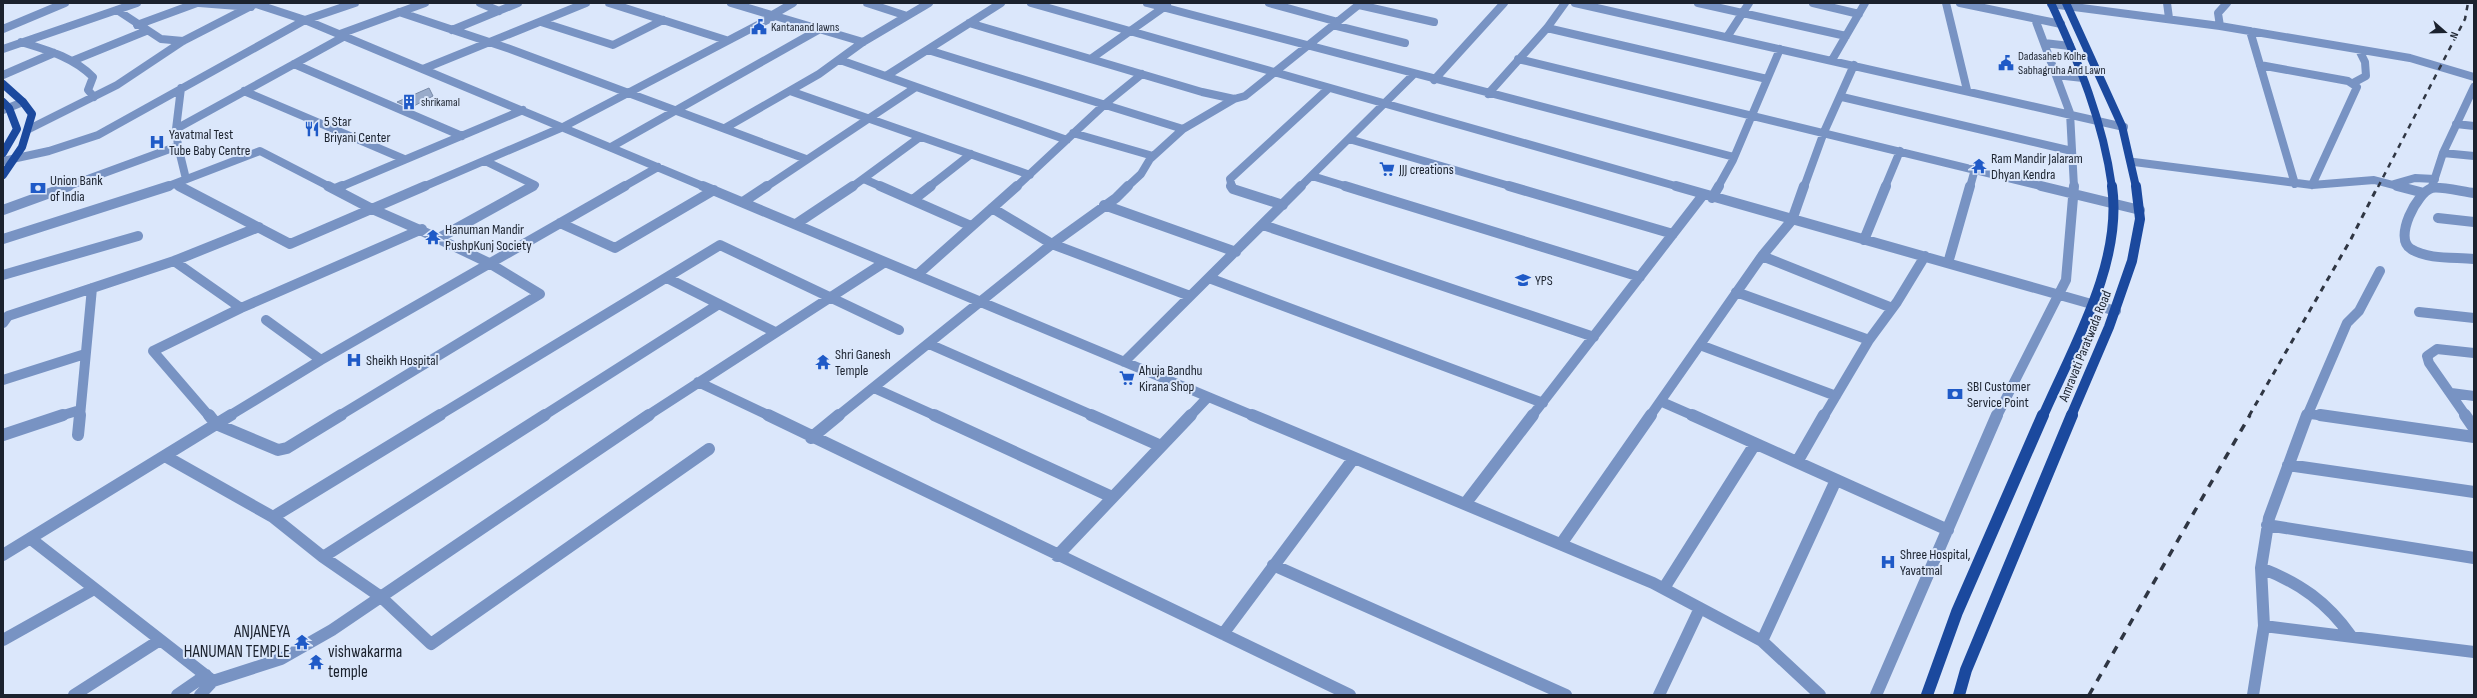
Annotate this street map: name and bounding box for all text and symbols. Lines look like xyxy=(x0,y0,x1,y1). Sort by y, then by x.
north arrow xyxy=(2425,12,2465,52)
public building icon: Kantanand lawns xyxy=(750,18,768,36)
place label: Kantanand lawns xyxy=(771,20,839,35)
text: N xyxy=(2447,30,2461,40)
place label: Dadasaheb Kolhe Sabhagruha And Lawn xyxy=(2018,49,2106,78)
public building icon: Dadasaheb Kolhe Sabhagruha And Lawn xyxy=(1997,54,2015,72)
building icon: shrikamal xyxy=(400,93,418,111)
place label: shrikamal xyxy=(421,95,460,110)
place label: 5 Star Briyani Center xyxy=(324,113,390,146)
restaurant icon: 5 Star Briyani Center xyxy=(303,120,321,138)
place label: Yavatmal Test Tube Baby Centre xyxy=(169,126,250,159)
hospital icon: Yavatmal Test Tube Baby Centre xyxy=(148,133,166,151)
place label: Ram Mandir Jalaram Dhyan Kendra xyxy=(1991,150,2083,183)
temple icon: Ram Mandir Jalaram Dhyan Kendra xyxy=(1970,157,1988,175)
supermarket icon: JJJ creations xyxy=(1378,160,1396,178)
place label: JJJ creations xyxy=(1398,161,1454,178)
place label: Union Bank of India xyxy=(50,172,103,205)
bank icon: Union Bank of India xyxy=(29,179,47,197)
place label: Hanuman Mandir PushpKunj Society xyxy=(445,221,532,254)
temple icon: Hanuman Mandir PushpKunj Society xyxy=(424,228,442,246)
school or university icon: YPS xyxy=(1514,271,1532,289)
place label: YPS xyxy=(1535,272,1553,289)
street label: Amravati Paratwada Road xyxy=(2055,288,2115,405)
place label: Shri Ganesh Temple xyxy=(835,346,891,379)
hospital icon: Sheikh Hospital xyxy=(345,351,363,369)
place label: Sheikh Hospital xyxy=(366,352,438,369)
temple icon: Shri Ganesh Temple xyxy=(814,353,832,371)
place label: Ahuja Bandhu Kirana Shop xyxy=(1138,362,1203,395)
supermarket icon: Ahuja Bandhu Kirana Shop xyxy=(1118,369,1136,387)
place label: SBI Customer Service Point xyxy=(1967,378,2031,411)
bank icon: SBI Customer Service Point xyxy=(1946,385,1964,403)
place label: Shree Hospital, Yavatmal xyxy=(1900,546,1971,579)
hospital icon: Shree Hospital, Yavatmal xyxy=(1879,553,1897,571)
place label: ANJANEYA HANUMAN TEMPLE xyxy=(184,622,291,662)
temple icon: ANJANEYA HANUMAN TEMPLE xyxy=(293,633,311,651)
place label: vishwakarma temple xyxy=(328,642,402,682)
temple icon: vishwakarma temple xyxy=(307,653,325,671)

